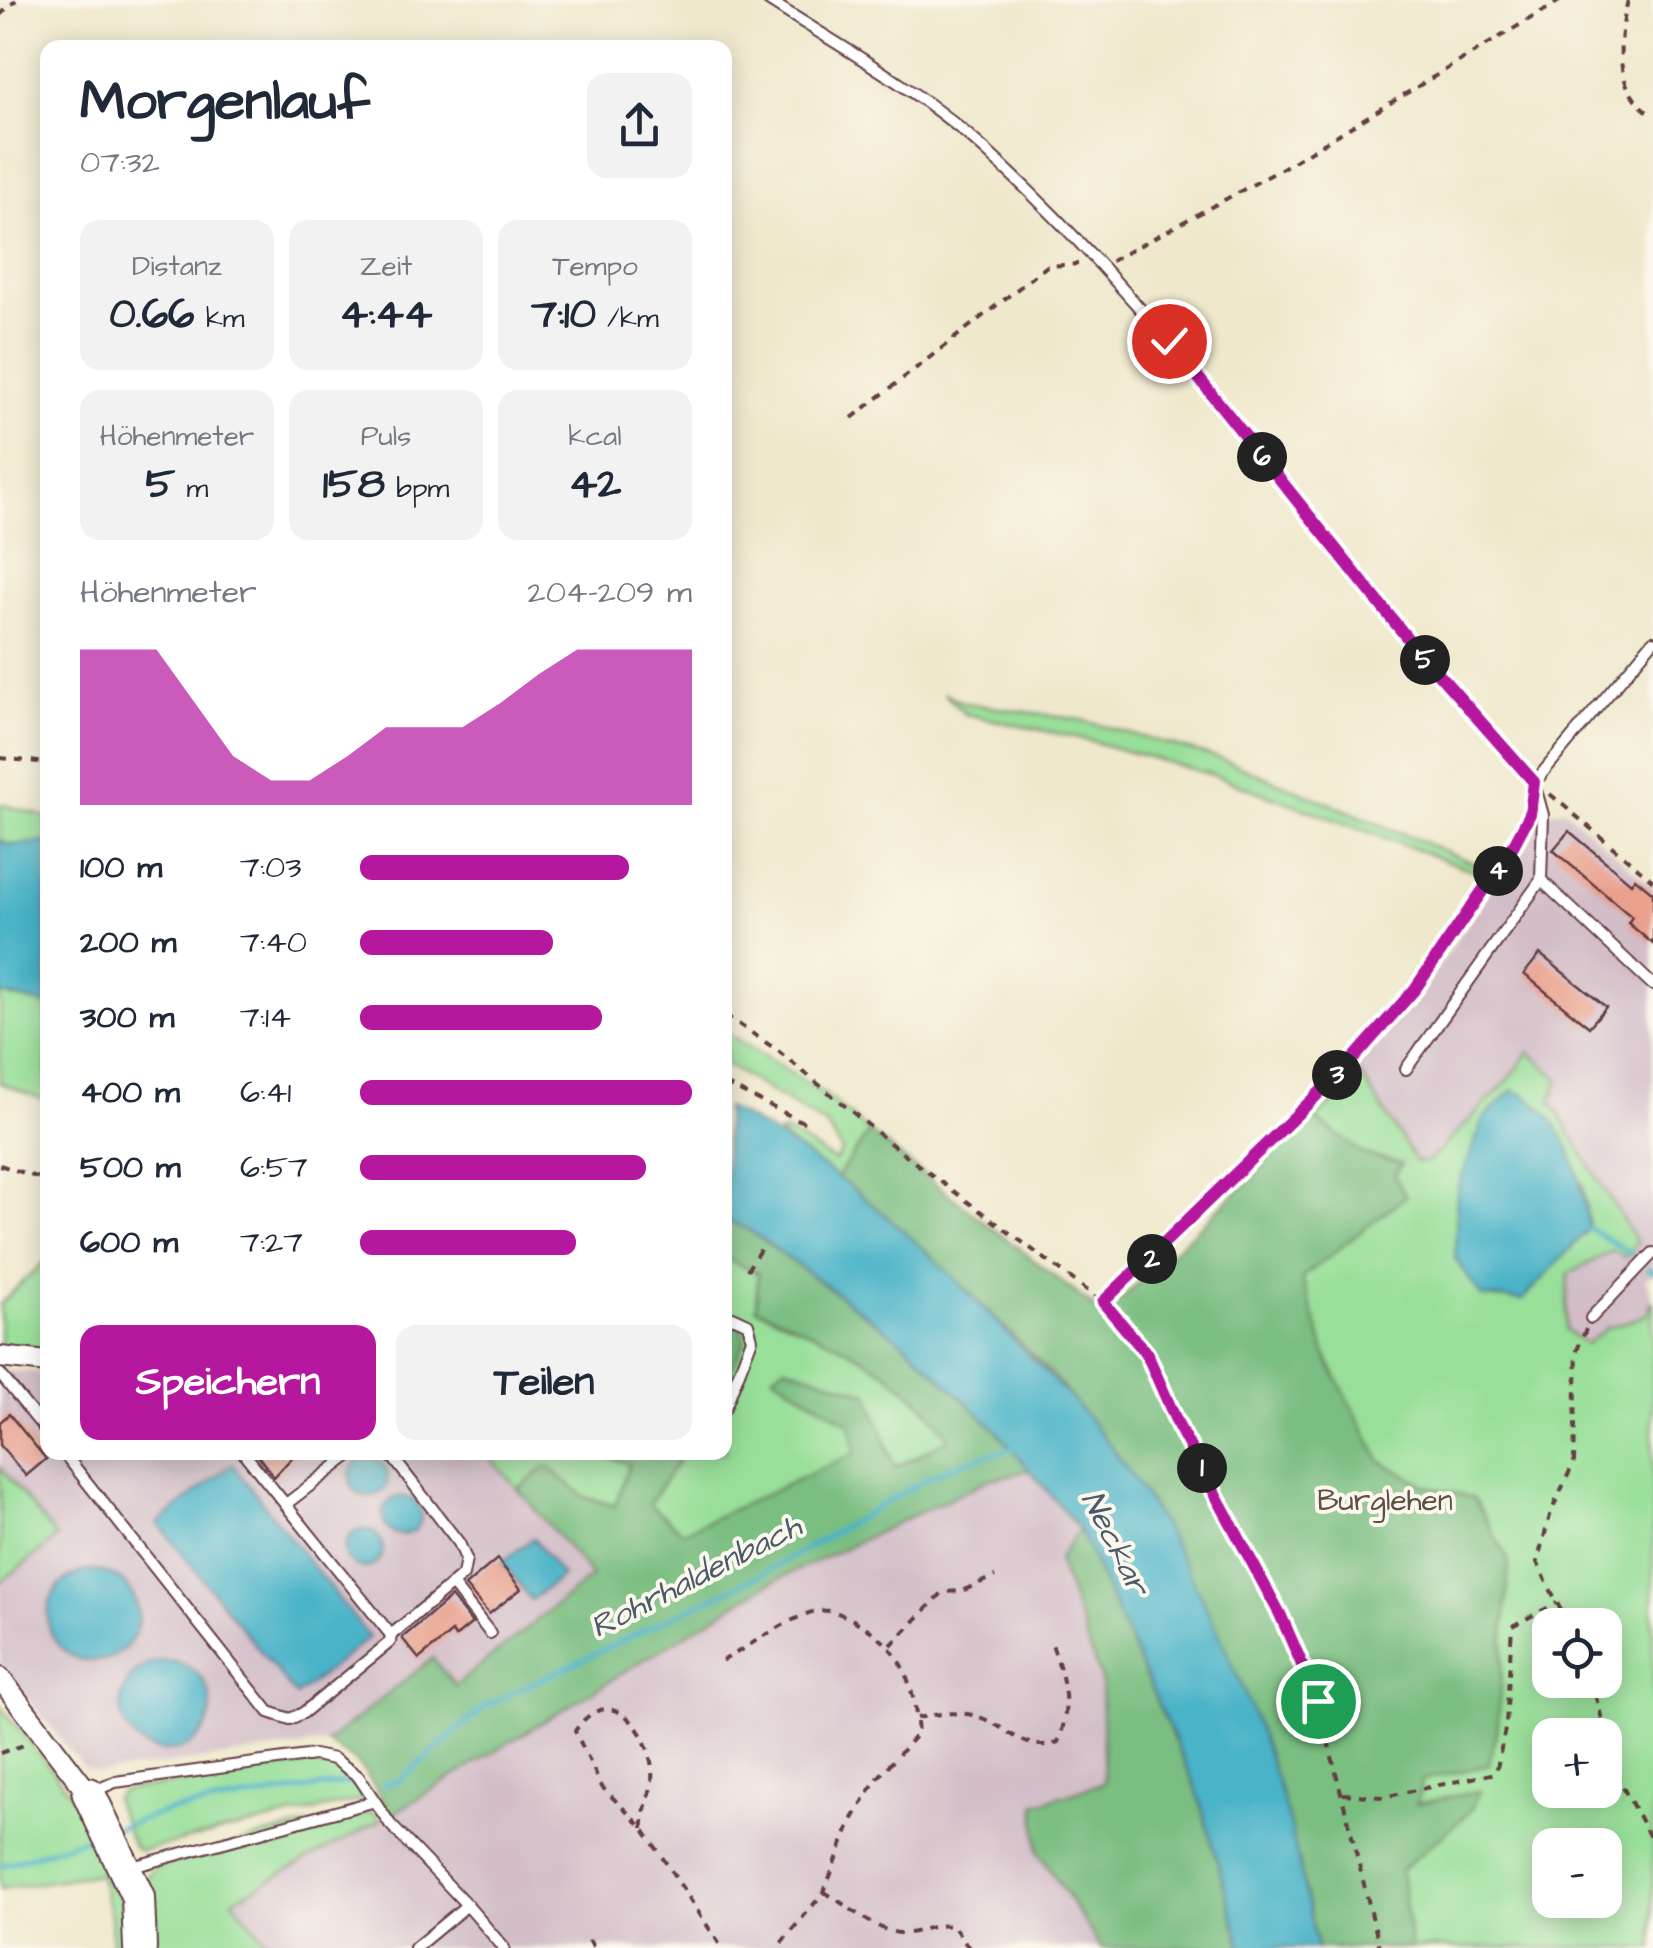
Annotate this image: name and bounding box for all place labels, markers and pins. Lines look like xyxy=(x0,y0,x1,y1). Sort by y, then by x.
pin xyxy=(1127,299,1212,384)
pin: 6 xyxy=(1237,432,1287,482)
pin: 5 xyxy=(1400,635,1450,685)
pin: 4 xyxy=(1473,846,1523,896)
pin: 3 xyxy=(1312,1050,1362,1100)
pin: 2 xyxy=(1127,1234,1177,1284)
pin: 1 xyxy=(1177,1443,1227,1493)
pin xyxy=(1276,1659,1361,1744)

